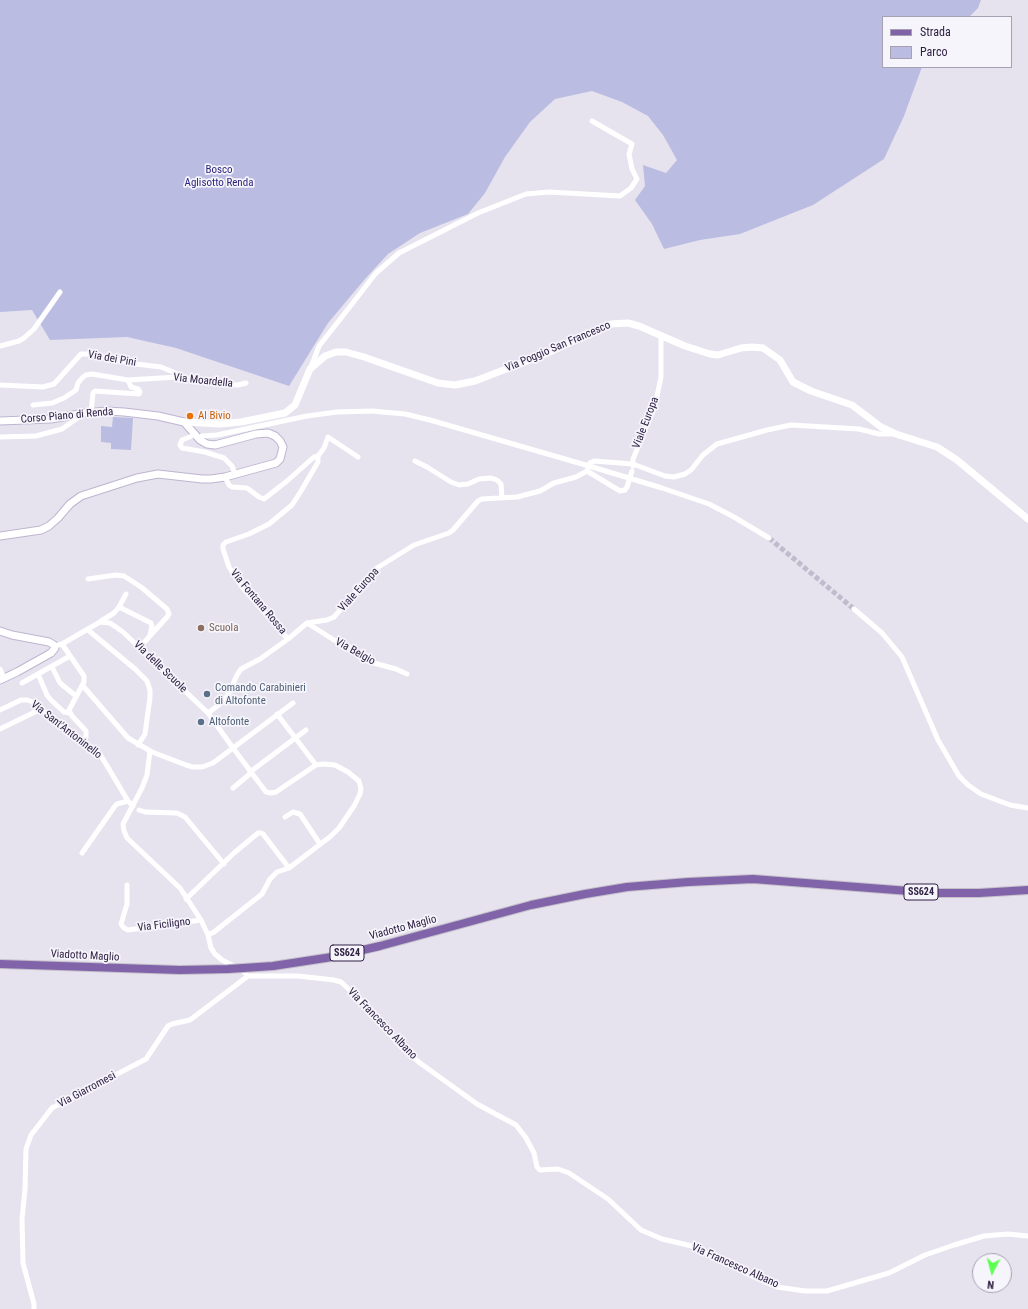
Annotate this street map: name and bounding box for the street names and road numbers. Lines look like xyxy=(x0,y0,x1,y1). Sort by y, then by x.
street label: Via Poggio San Francesco xyxy=(503,319,613,375)
street label: Via dei Pini xyxy=(87,348,137,370)
street label: Via Moardella xyxy=(173,371,233,391)
street label: Viale Europa xyxy=(630,395,662,451)
street label: Corso Piano di Renda xyxy=(20,405,114,427)
street label: Viale Europa xyxy=(336,565,382,615)
street label: Via Fontana Rossa xyxy=(227,567,289,637)
street label: Via Belgio xyxy=(333,636,377,668)
street label: Via delle Scuole xyxy=(131,638,189,696)
street label: Via Sant'Antoninello xyxy=(28,698,104,762)
road number: SS624 xyxy=(904,884,938,900)
street label: Viadotto Maglio xyxy=(368,913,438,943)
street label: Via Ficiligno xyxy=(137,915,191,935)
road number: SS624 xyxy=(330,945,364,961)
street label: Viadotto Maglio xyxy=(50,948,120,964)
street label: Via Francesco Albano xyxy=(345,986,419,1062)
street label: Via Giarromesi xyxy=(56,1069,118,1111)
street label: Via Francesco Albano xyxy=(689,1241,781,1291)

